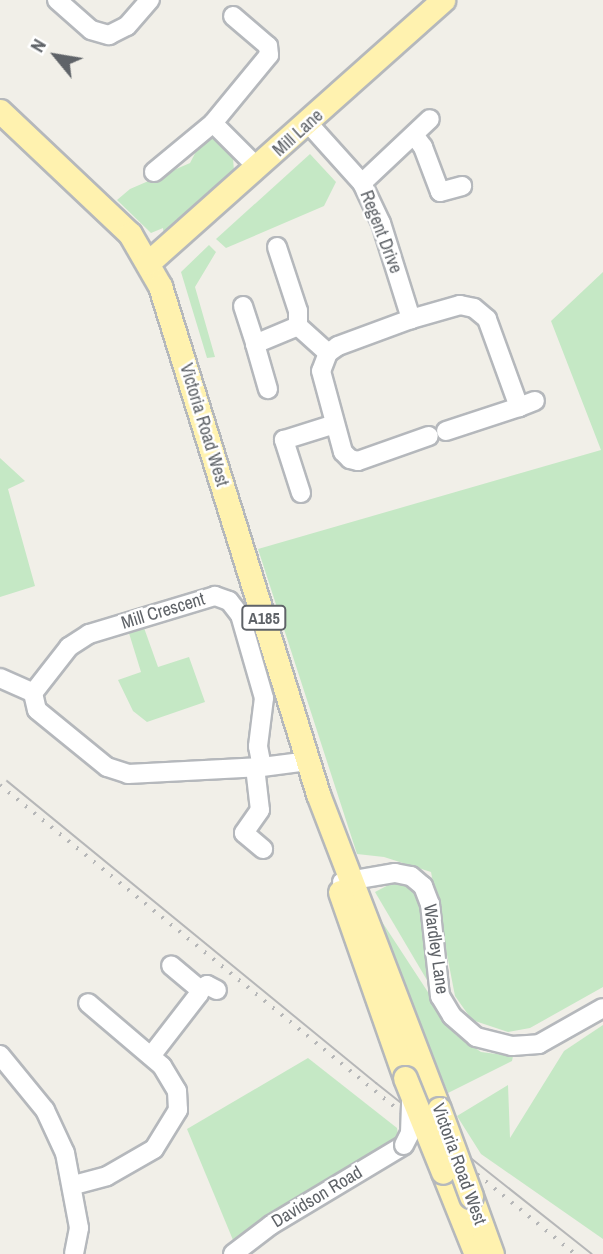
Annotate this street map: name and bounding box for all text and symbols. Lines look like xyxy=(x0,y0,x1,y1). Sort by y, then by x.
north arrow xyxy=(21,21,91,91)
text: N xyxy=(24,34,52,57)
street label: Mill Lane xyxy=(269,105,327,161)
street label: Regent Drive xyxy=(355,188,407,276)
street label: Victoria Road West xyxy=(175,361,233,489)
street label: Mill Crescent xyxy=(119,588,207,634)
road number: A185 xyxy=(241,606,287,631)
street label: Wardley Lane xyxy=(419,903,453,995)
street label: Victoria Road West xyxy=(427,1100,491,1228)
street label: Davidson Road xyxy=(268,1162,366,1232)

